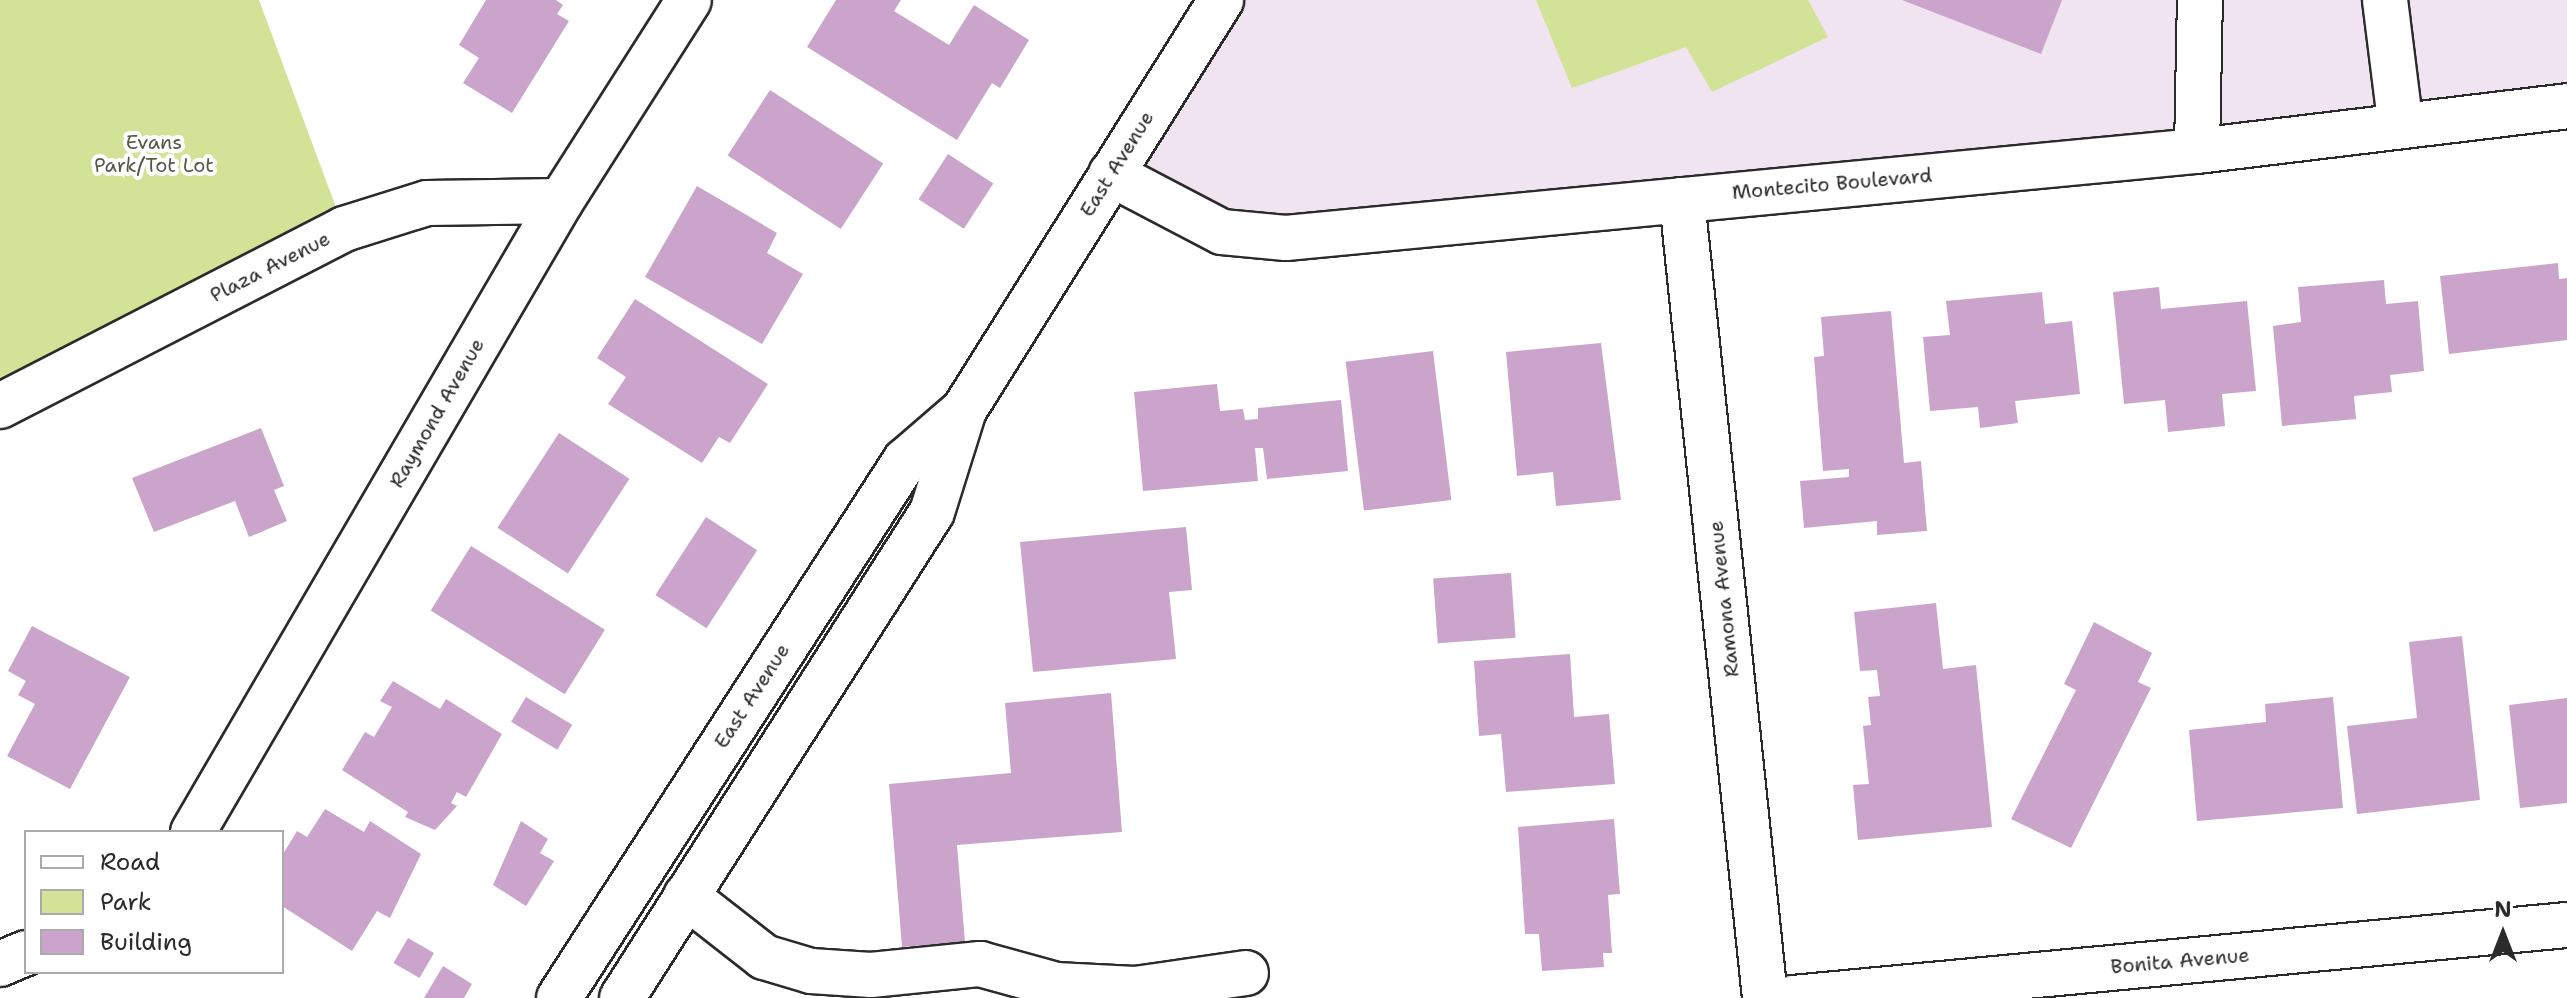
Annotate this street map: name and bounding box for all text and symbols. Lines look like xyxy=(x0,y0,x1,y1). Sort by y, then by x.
street label: East Avenue xyxy=(1075,107,1159,221)
park label: Evans Park/Tot Lot xyxy=(94,131,214,178)
street label: Montecito Boulevard xyxy=(1731,163,1933,205)
street label: Plaza Avenue xyxy=(206,227,334,307)
street label: Raymond Avenue xyxy=(385,334,489,492)
street label: Ramona Avenue xyxy=(1704,520,1744,678)
street label: East Avenue xyxy=(709,639,795,753)
legend xyxy=(24,830,284,974)
text: Road xyxy=(100,846,160,878)
text: Park xyxy=(100,886,152,918)
north arrow xyxy=(2463,894,2543,974)
text: N xyxy=(2494,895,2512,924)
text: Building xyxy=(100,926,192,958)
street label: Bonita Avenue xyxy=(2110,943,2250,979)

